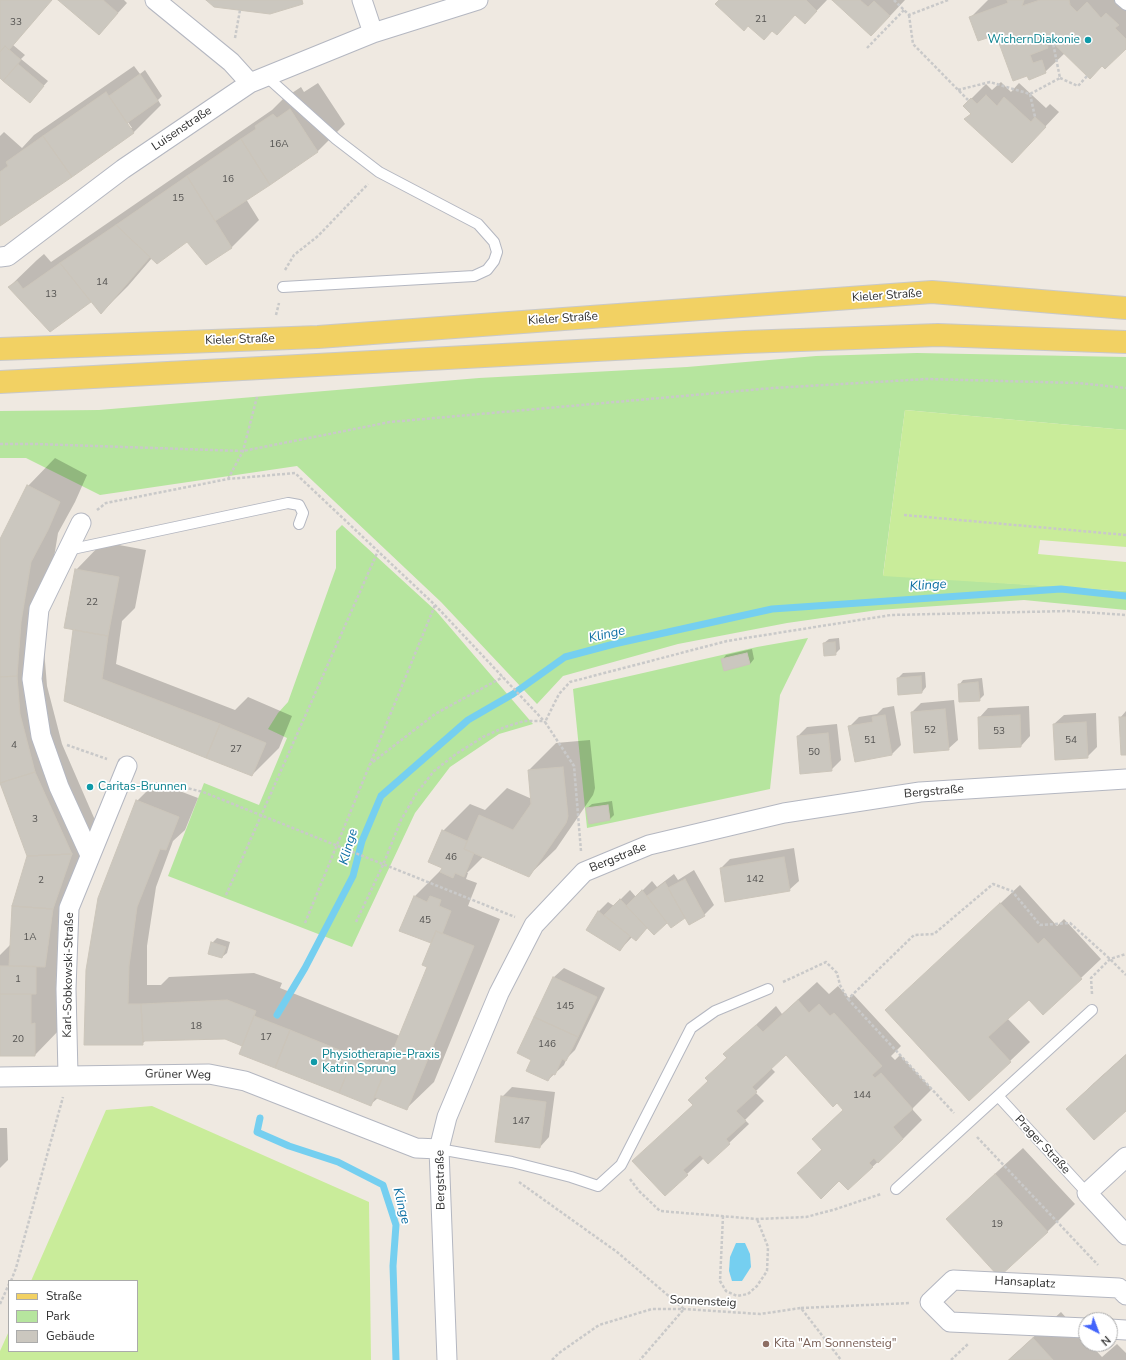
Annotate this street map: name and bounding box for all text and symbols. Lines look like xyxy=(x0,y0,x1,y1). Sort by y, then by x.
house number: 21 xyxy=(755,14,767,26)
house number: 33 xyxy=(10,17,22,29)
place label: WichernDiakonie xyxy=(988,33,1080,47)
marker: WichernDiakonie xyxy=(1083,35,1093,45)
street label: Luisenstraße xyxy=(149,104,215,154)
house number: 16A xyxy=(269,139,289,151)
house number: 16 xyxy=(222,174,234,186)
house number: 15 xyxy=(172,193,184,205)
house number: 14 xyxy=(96,277,108,289)
street label: Kieler Straße xyxy=(852,286,922,306)
house number: 13 xyxy=(45,289,57,301)
street label: Kieler Straße xyxy=(528,309,598,329)
street label: Kieler Straße xyxy=(205,332,275,348)
water label: Klinge xyxy=(909,577,947,595)
house number: 22 xyxy=(86,597,98,609)
water label: Klinge xyxy=(587,623,627,647)
house number: 52 xyxy=(924,725,936,737)
house number: 53 xyxy=(993,726,1005,738)
house number: 51 xyxy=(864,735,876,747)
house number: 54 xyxy=(1065,735,1077,747)
house number: 4 xyxy=(11,740,17,752)
house number: 27 xyxy=(230,744,242,756)
house number: 50 xyxy=(808,747,820,759)
place label: Caritas-Brunnen xyxy=(98,780,187,794)
marker: Caritas-Brunnen xyxy=(85,782,95,792)
street label: Bergstraße xyxy=(903,782,965,802)
house number: 3 xyxy=(32,814,38,826)
water label: Klinge xyxy=(336,827,362,867)
street label: Bergstraße xyxy=(587,840,649,876)
house number: 46 xyxy=(445,852,457,864)
house number: 142 xyxy=(746,874,764,886)
house number: 2 xyxy=(38,875,44,887)
street label: Karl-Sobkowski-Straße xyxy=(61,912,77,1038)
house number: 45 xyxy=(419,915,431,927)
house number: 1A xyxy=(23,932,37,944)
house number: 1 xyxy=(15,974,21,986)
house number: 145 xyxy=(556,1001,574,1013)
house number: 18 xyxy=(190,1021,202,1033)
house number: 17 xyxy=(260,1032,272,1044)
house number: 20 xyxy=(12,1034,24,1046)
house number: 146 xyxy=(538,1039,556,1051)
place label: Physiotherapie-Praxis Katrin Sprung xyxy=(322,1048,440,1076)
marker: Physiotherapie-Praxis Katrin Sprung xyxy=(309,1057,319,1067)
street label: Grüner Weg xyxy=(145,1067,211,1083)
house number: 144 xyxy=(853,1090,871,1102)
street label: Prager Straße xyxy=(1011,1113,1073,1177)
house number: 147 xyxy=(512,1116,530,1128)
street label: Bergstraße xyxy=(433,1150,449,1210)
water label: Klinge xyxy=(389,1186,413,1226)
house number: 19 xyxy=(991,1219,1003,1231)
street label: Hansaplatz xyxy=(994,1274,1056,1292)
legend xyxy=(8,1280,138,1352)
text: Straße xyxy=(46,1288,82,1304)
street label: Sonnensteig xyxy=(669,1293,737,1311)
text: Park xyxy=(46,1308,70,1324)
north arrow xyxy=(1078,1312,1118,1352)
text: Gebäude xyxy=(46,1328,95,1344)
text: N xyxy=(1098,1332,1114,1349)
place label: Kita "Am Sonnensteig" xyxy=(774,1337,896,1351)
marker: Kita "Am Sonnensteig" xyxy=(761,1339,771,1349)

